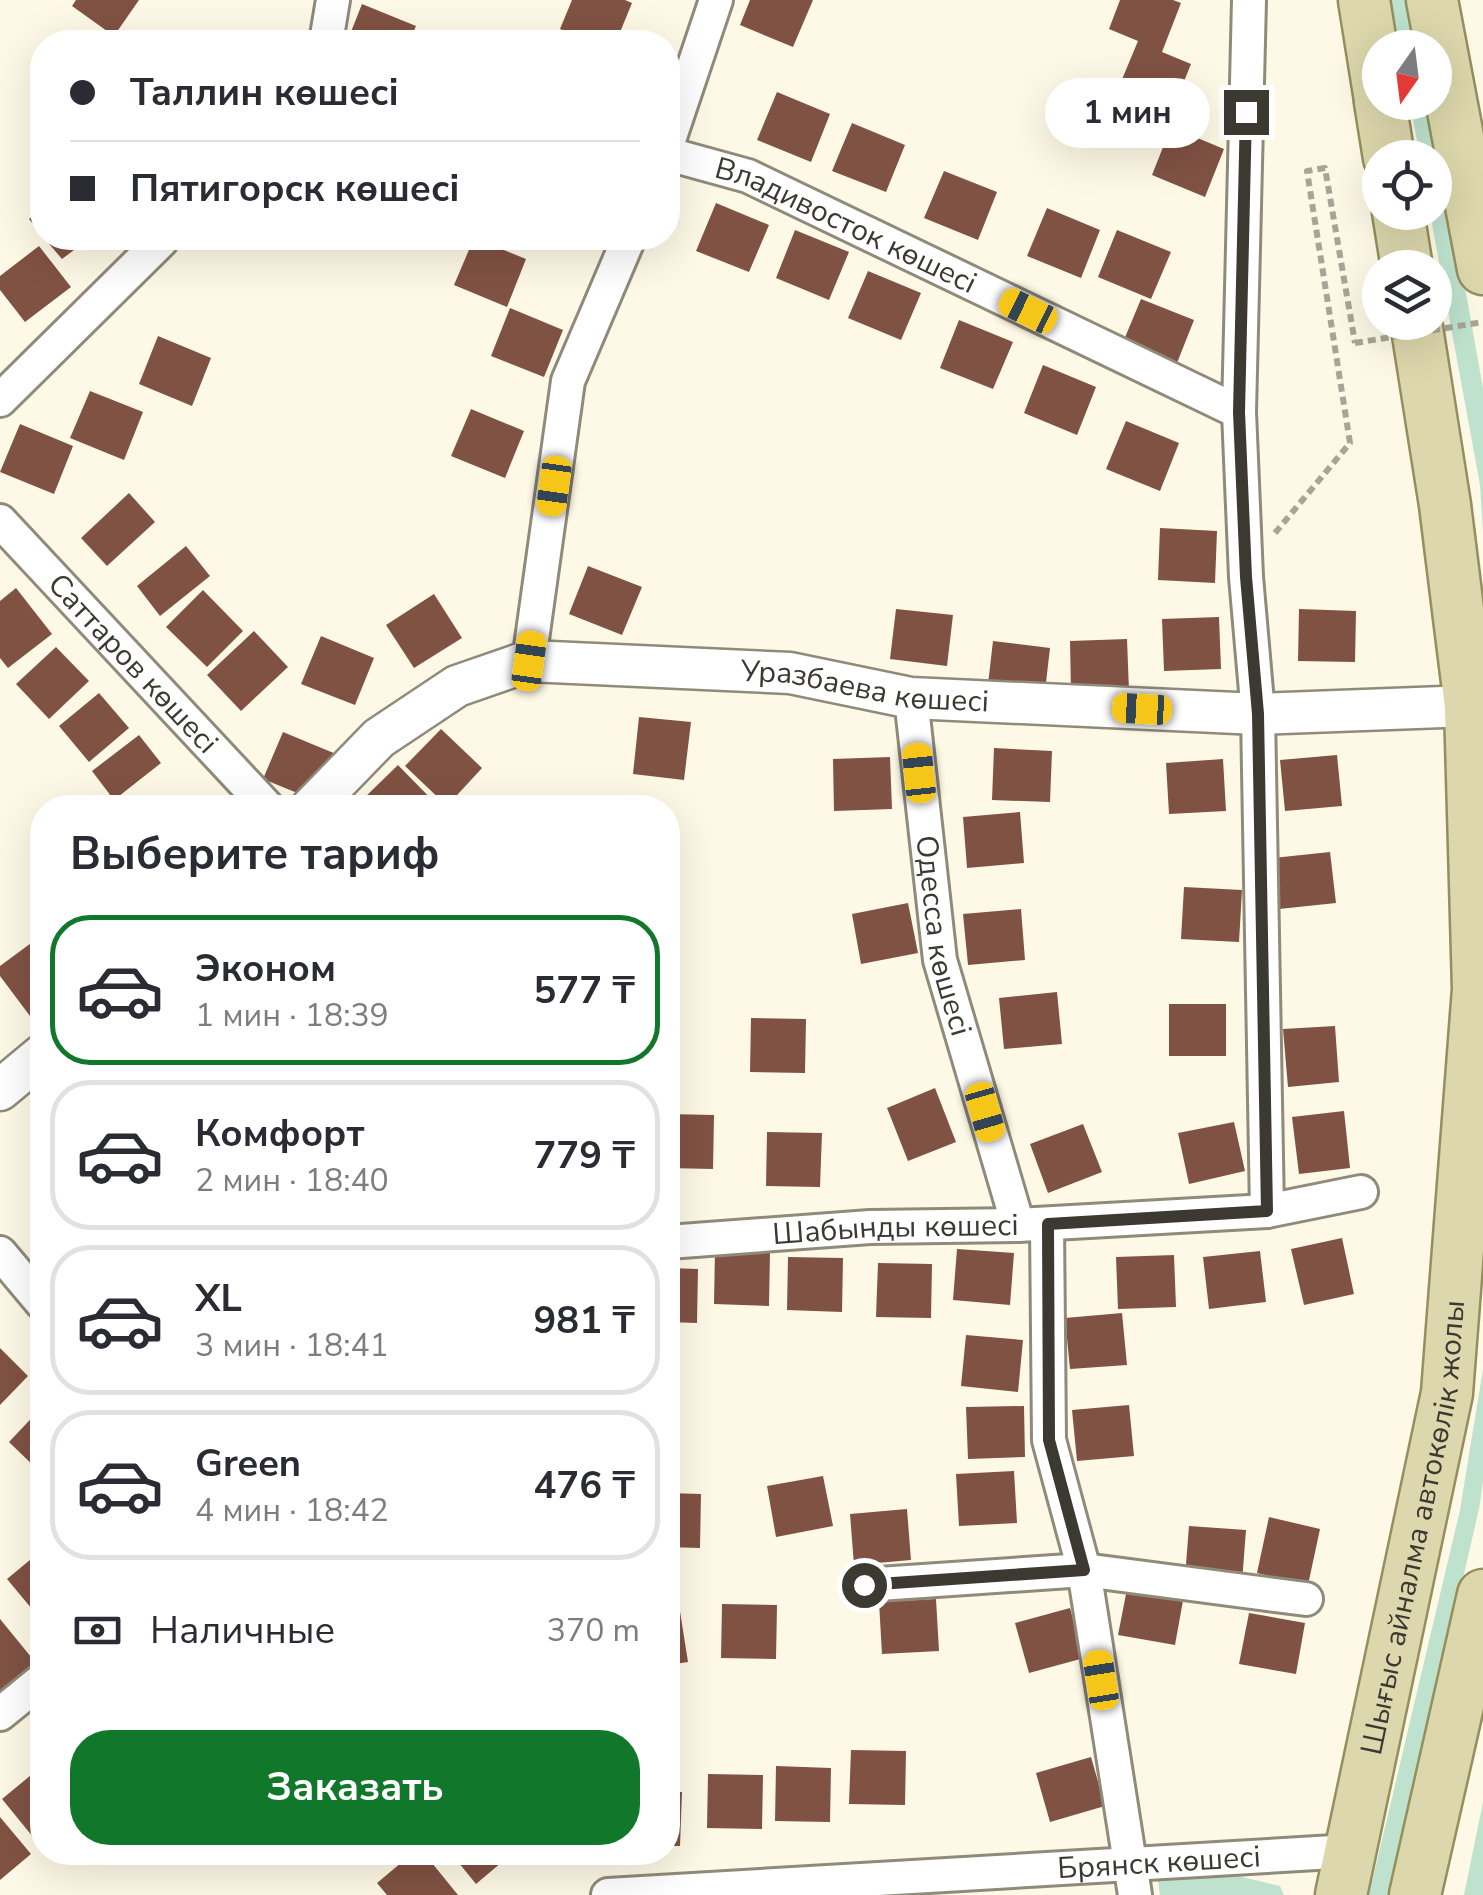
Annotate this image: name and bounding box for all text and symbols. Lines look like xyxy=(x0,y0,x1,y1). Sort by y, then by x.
north arrow xyxy=(1362,30,1452,120)
map controls xyxy=(1362,30,1452,340)
text: Таллин көшесі xyxy=(130,67,399,118)
callout: 1 мин xyxy=(1046,77,1211,147)
route end xyxy=(1224,90,1269,135)
text: 1 мин xyxy=(1083,91,1172,134)
button: locate xyxy=(1362,140,1452,230)
street label: Владивосток көшесі xyxy=(710,148,983,304)
text: Пятигорск көшесі xyxy=(130,163,460,214)
button: layers xyxy=(1362,250,1452,340)
car xyxy=(994,284,1062,338)
car xyxy=(535,454,573,518)
street label: Саттаров көшесі xyxy=(38,565,227,763)
car xyxy=(510,629,548,693)
street label: Уразбаева көшесі xyxy=(739,651,990,723)
car xyxy=(1111,692,1173,726)
car xyxy=(901,742,937,804)
text: Выберите тариф xyxy=(70,824,440,885)
street label: Одесса көшесі xyxy=(905,833,981,1041)
text: Эконом xyxy=(195,943,336,994)
icon: car xyxy=(75,945,165,1035)
text: 577 ₸ xyxy=(534,965,635,1016)
text: 1 мин · 18:39 xyxy=(195,994,389,1037)
car xyxy=(962,1079,1008,1145)
text: Комфорт xyxy=(195,1108,364,1159)
icon: car xyxy=(75,1110,165,1200)
text: 779 ₸ xyxy=(534,1130,635,1181)
text: 2 мин · 18:40 xyxy=(195,1159,389,1202)
street label: Шабынды көшесі xyxy=(771,1205,1019,1255)
text: XL xyxy=(195,1273,242,1324)
icon: car xyxy=(75,1275,165,1365)
text: 981 ₸ xyxy=(534,1295,635,1346)
street label: Шығыс айналма автокөлік жолы xyxy=(1351,1299,1475,1759)
text: 3 мин · 18:41 xyxy=(195,1324,389,1367)
text: Green xyxy=(195,1438,301,1489)
icon: car xyxy=(75,1440,165,1530)
text: 476 ₸ xyxy=(534,1460,635,1511)
text: 4 мин · 18:42 xyxy=(195,1489,389,1532)
route start xyxy=(842,1563,887,1608)
icon: cash xyxy=(70,1603,125,1658)
text: Наличные xyxy=(150,1605,335,1656)
text: 370 m xyxy=(547,1609,640,1652)
car xyxy=(1081,1648,1121,1712)
button: Заказать xyxy=(70,1730,640,1845)
street label: Брянск көшесі xyxy=(1056,1836,1262,1889)

